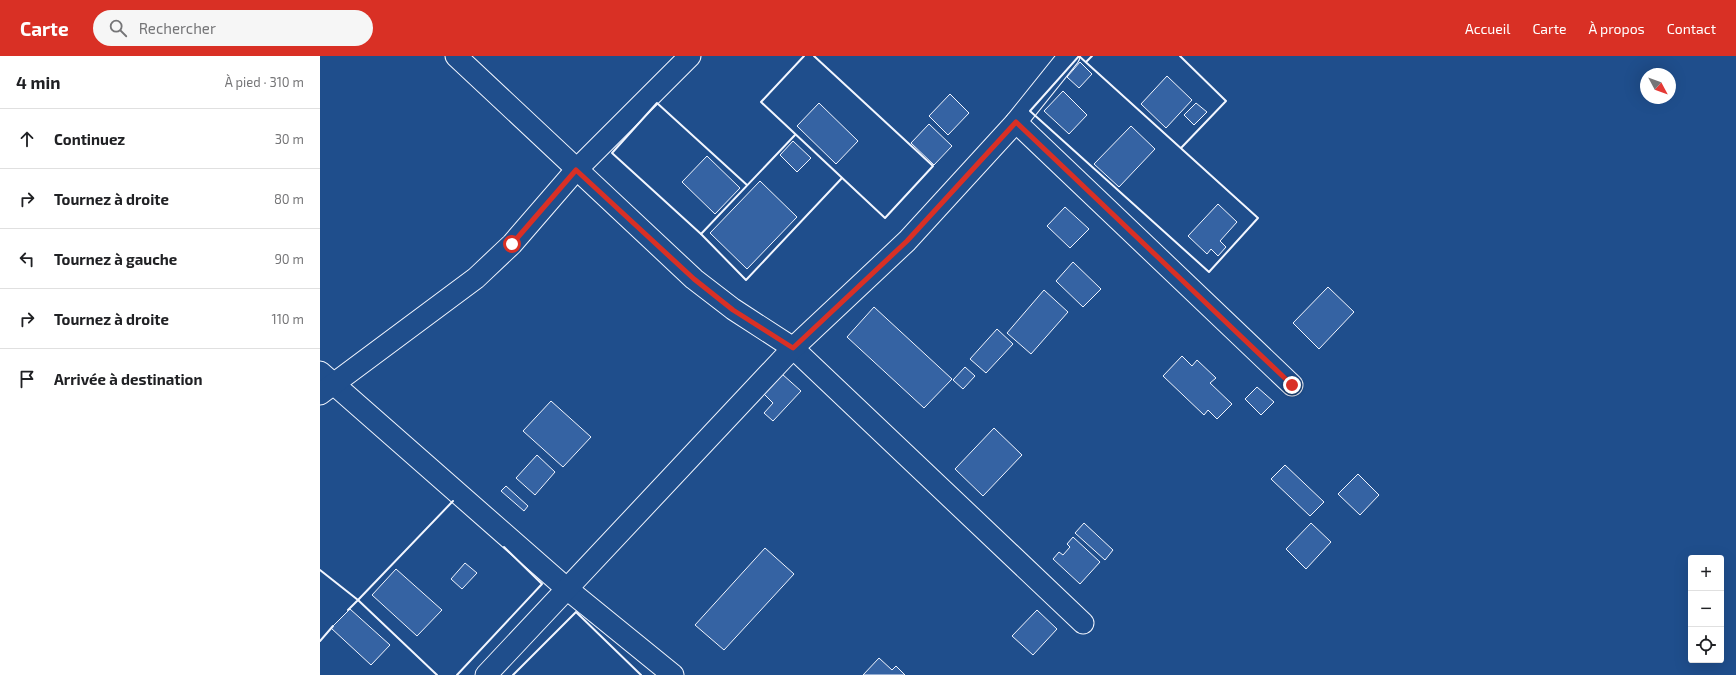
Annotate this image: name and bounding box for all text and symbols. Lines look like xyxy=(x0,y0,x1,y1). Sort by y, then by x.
search box xyxy=(93,10,373,46)
text: Carte xyxy=(20,17,69,40)
icon: search xyxy=(107,17,129,39)
text: Rechercher xyxy=(139,19,216,37)
text: Accueil xyxy=(1465,20,1510,37)
text: Carte xyxy=(1532,20,1567,37)
text: À propos xyxy=(1589,20,1645,37)
text: Contact xyxy=(1667,20,1716,37)
north arrow xyxy=(1640,68,1676,104)
text: 4 min xyxy=(16,72,60,92)
text: À pied · 310 m xyxy=(225,74,304,90)
icon: ahead xyxy=(16,128,38,150)
text: Continuez xyxy=(54,130,125,148)
text: 30 m xyxy=(275,131,304,147)
icon: right xyxy=(16,188,38,210)
text: Tournez à droite xyxy=(54,190,169,208)
text: 80 m xyxy=(274,191,304,207)
route start xyxy=(503,235,521,253)
icon: left xyxy=(16,248,38,270)
text: Tournez à gauche xyxy=(54,250,177,268)
text: 90 m xyxy=(274,251,304,267)
icon: right xyxy=(16,308,38,330)
text: Tournez à droite xyxy=(54,310,169,328)
text: 110 m xyxy=(272,311,304,327)
icon: arrive xyxy=(16,368,38,390)
text: Arrivée à destination xyxy=(54,370,202,388)
route end xyxy=(1283,376,1301,394)
map controls xyxy=(1688,555,1724,663)
button: + xyxy=(1688,555,1724,591)
button: − xyxy=(1688,591,1724,627)
button: locate xyxy=(1688,627,1724,663)

